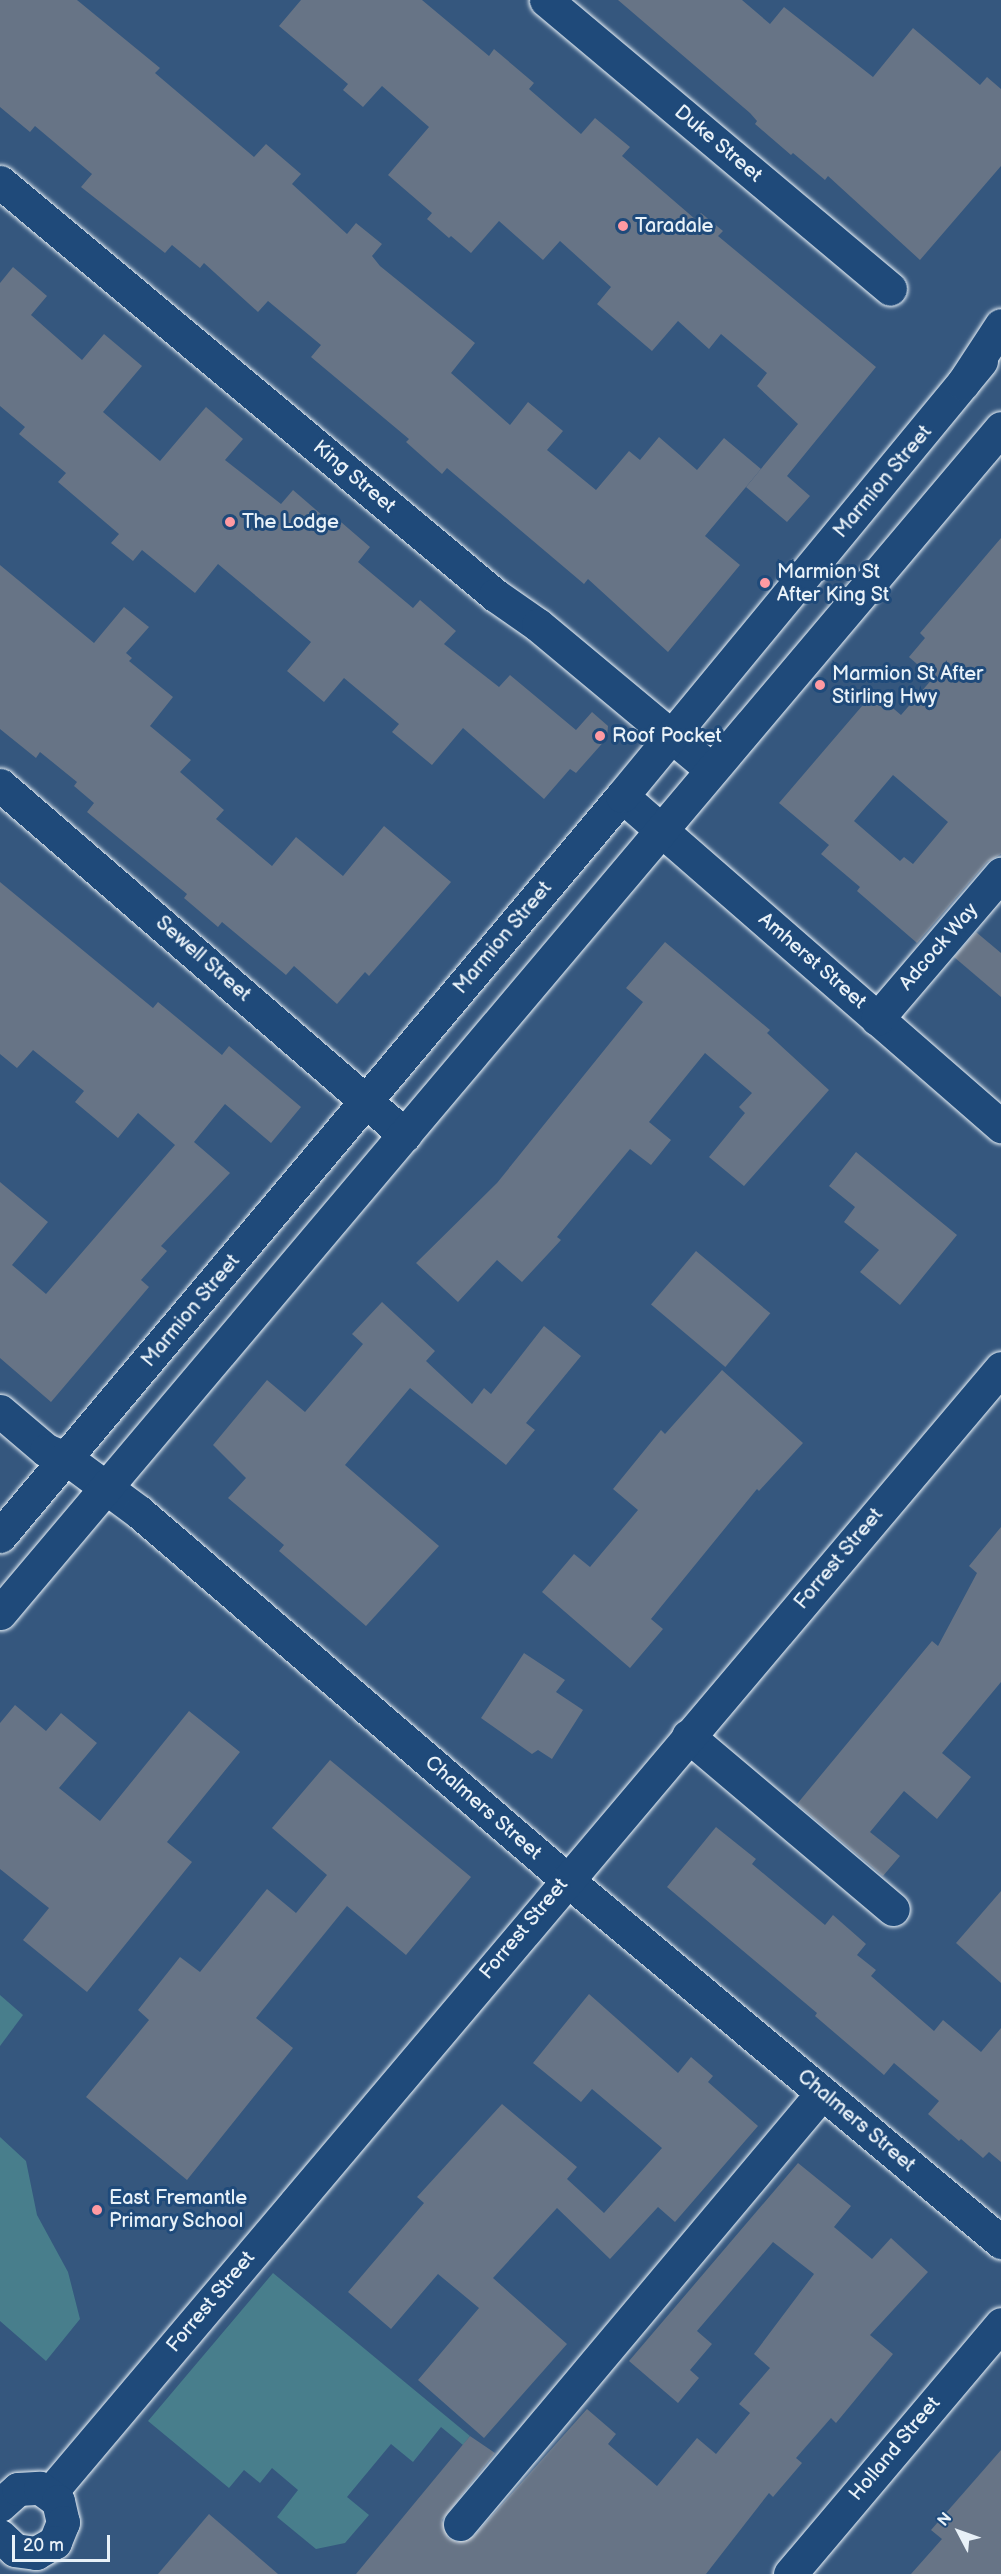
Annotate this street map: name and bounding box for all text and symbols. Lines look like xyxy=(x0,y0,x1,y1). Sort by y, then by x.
street label: Duke Street xyxy=(669,100,767,188)
place label: Taradale xyxy=(635,214,713,238)
marker: Taradale xyxy=(616,219,630,233)
street label: Marmion Street xyxy=(829,421,937,543)
street label: King Street xyxy=(308,435,400,519)
place label: The Lodge xyxy=(242,510,339,534)
marker: The Lodge xyxy=(223,515,237,529)
place label: Marmion St After King St xyxy=(777,560,889,607)
marker: Marmion St After King St xyxy=(758,576,772,590)
place label: Marmion St After Stirling Hwy xyxy=(832,662,984,709)
marker: Marmion St After Stirling Hwy xyxy=(813,678,827,692)
place label: Roof Pocket xyxy=(612,724,722,748)
marker: Roof Pocket xyxy=(593,729,607,743)
street label: Marmion Street xyxy=(449,877,557,999)
street label: Adcock Way xyxy=(894,898,984,996)
street label: Amherst Street xyxy=(753,908,871,1014)
street label: Sewell Street xyxy=(150,911,256,1007)
street label: Marmion Street xyxy=(137,1250,245,1372)
street label: Forrest Street xyxy=(790,1503,888,1615)
street label: Chalmers Street xyxy=(420,1751,546,1865)
street label: Forrest Street xyxy=(475,1873,573,1985)
street label: Chalmers Street xyxy=(792,2065,920,2177)
place label: East Fremantle Primary School xyxy=(109,2186,247,2233)
marker: East Fremantle Primary School xyxy=(90,2203,104,2217)
street label: Forrest Street xyxy=(162,2246,260,2358)
street label: Holland Street xyxy=(844,2392,946,2506)
north arrow xyxy=(929,2502,989,2562)
text: N xyxy=(934,2509,956,2531)
scale bar xyxy=(15,2523,112,2561)
text: 20 m xyxy=(23,2535,64,2556)

